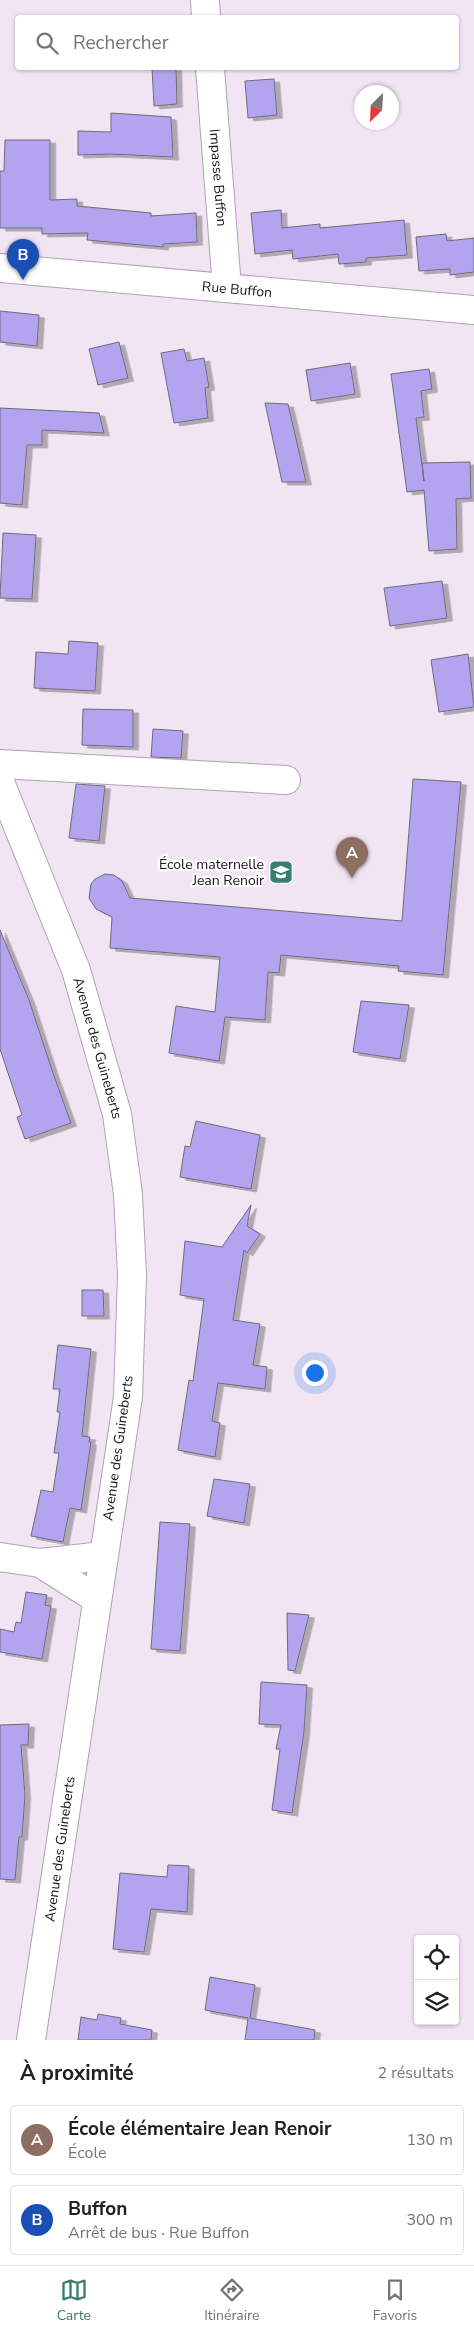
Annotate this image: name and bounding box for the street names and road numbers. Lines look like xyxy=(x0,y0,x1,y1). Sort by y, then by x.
street label: Impasse Buffon xyxy=(205,128,232,227)
street label: Rue Buffon xyxy=(201,276,273,302)
street label: Avenue des Guineberts xyxy=(69,975,127,1120)
street label: Avenue des Guineberts xyxy=(98,1374,138,1522)
street label: Avenue des Guineberts xyxy=(40,1775,80,1923)

